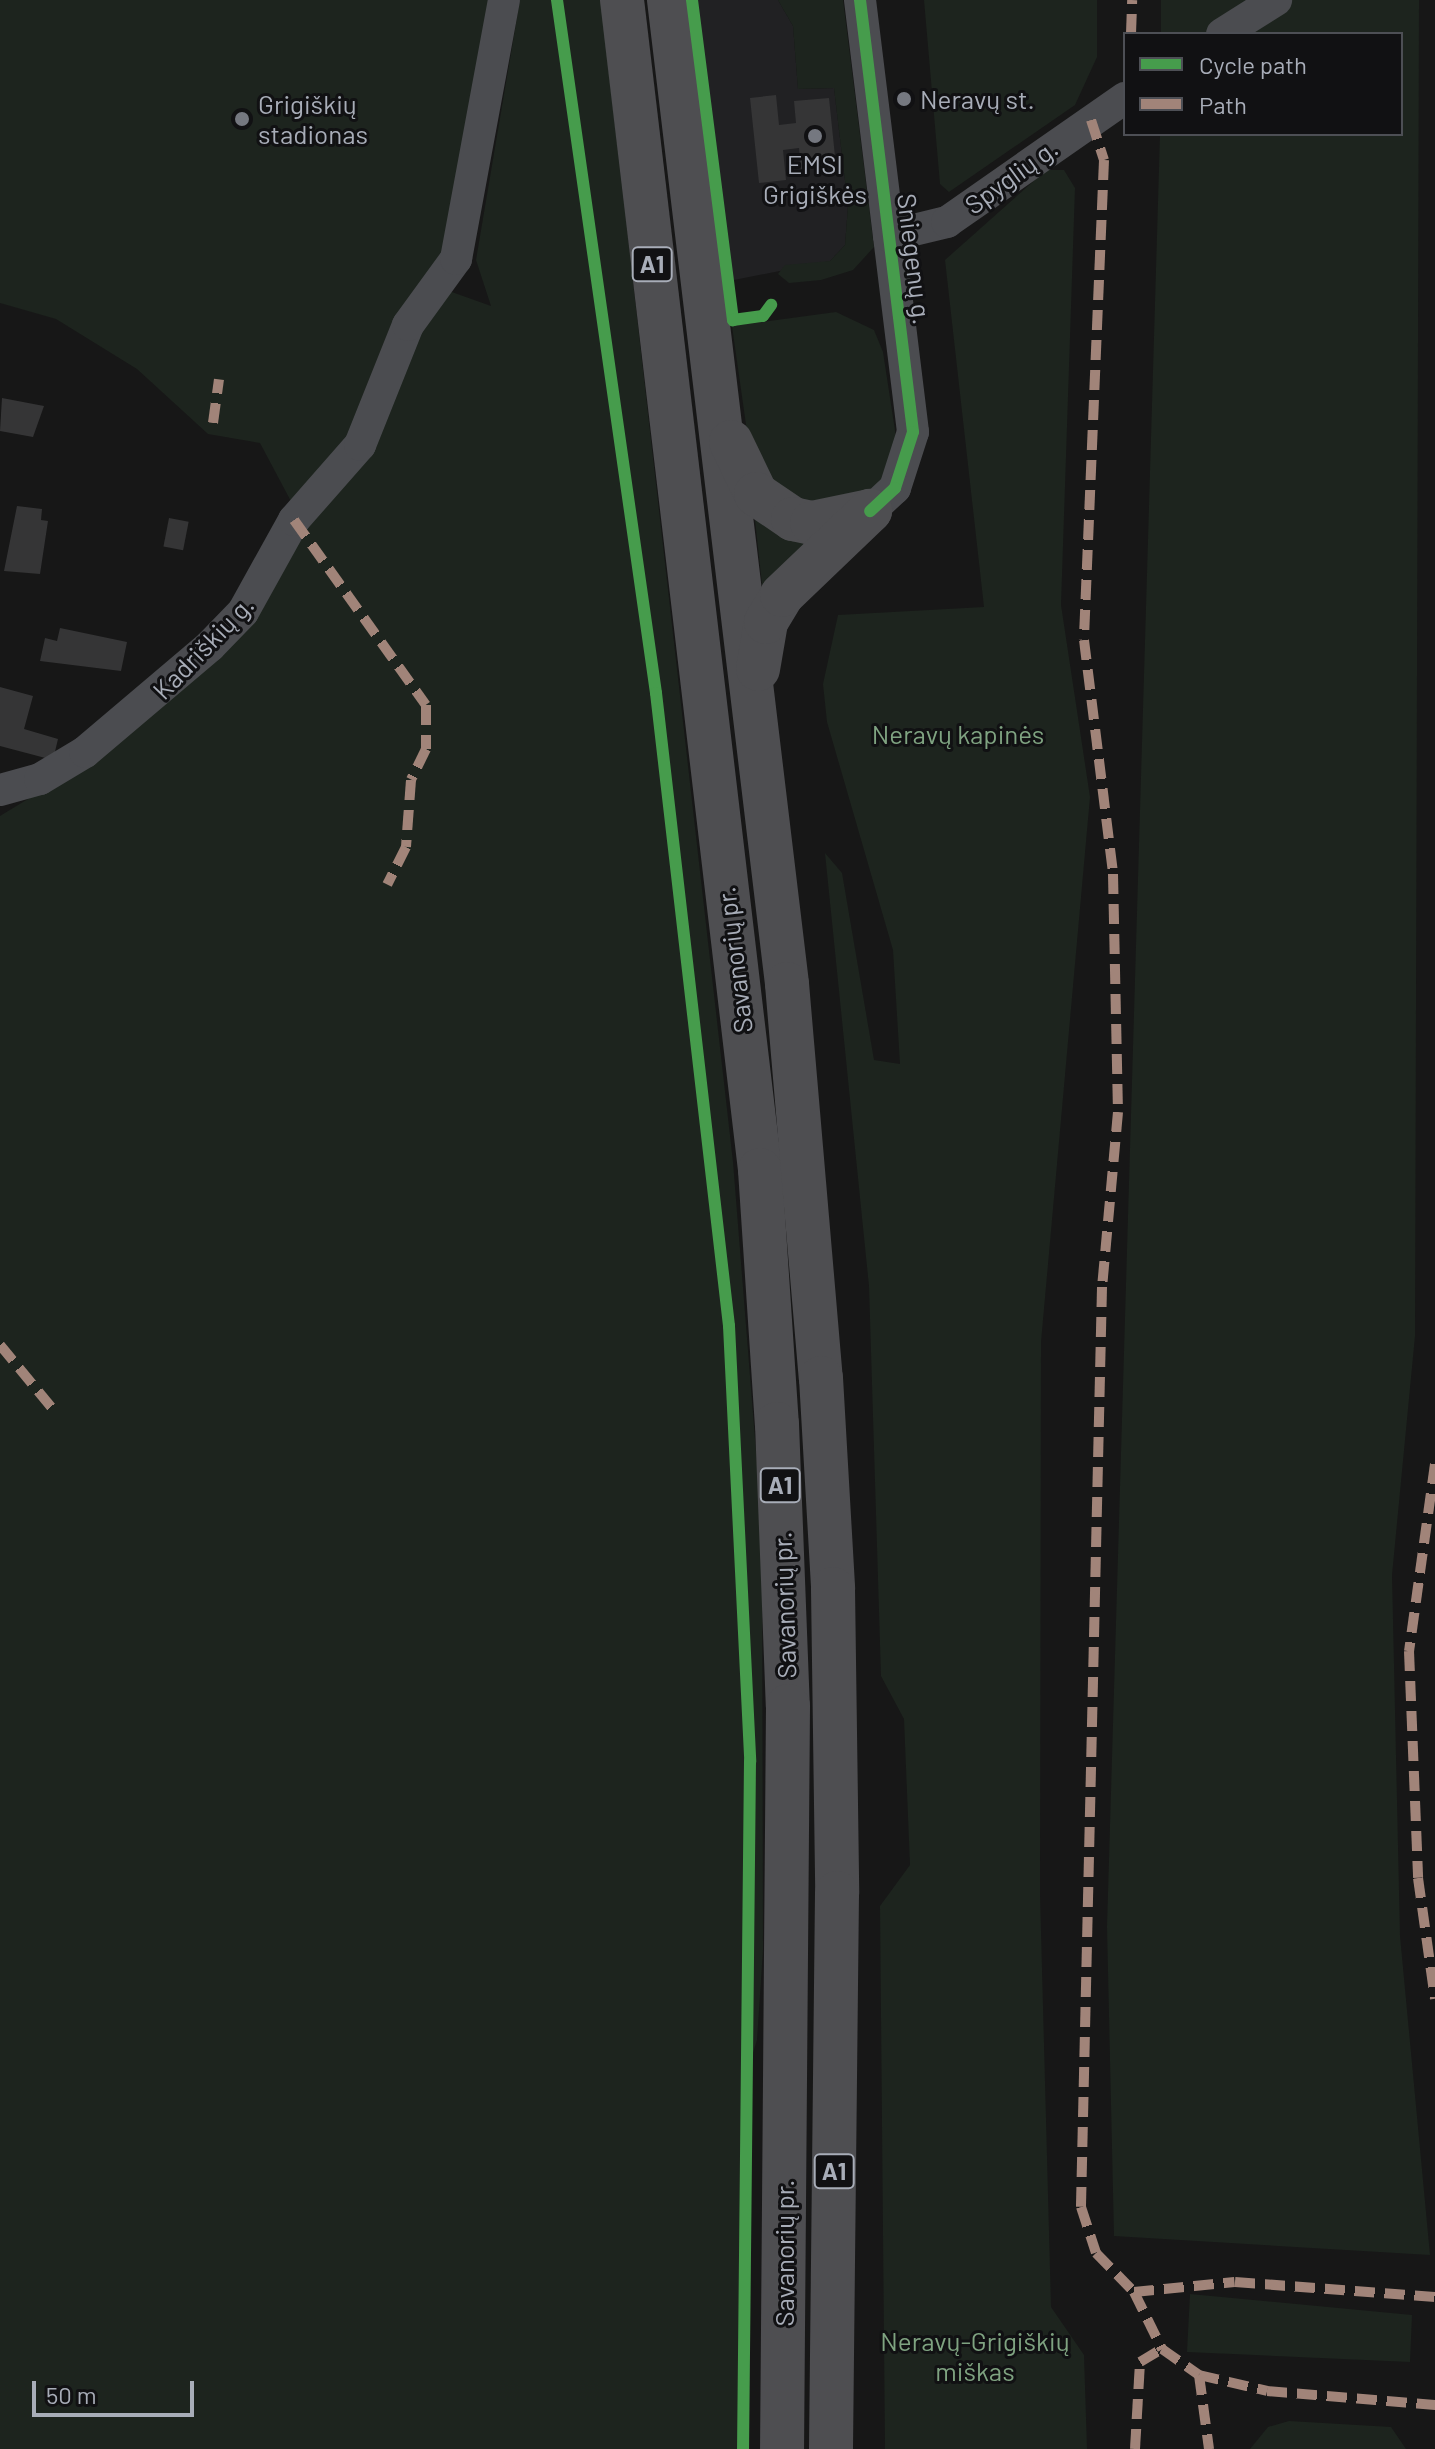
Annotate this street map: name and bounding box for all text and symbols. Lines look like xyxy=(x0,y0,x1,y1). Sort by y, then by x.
legend xyxy=(1123,32,1403,136)
text: Cycle path xyxy=(1199,50,1307,79)
place label: Neravų st. xyxy=(920,83,1035,115)
place label: Grigiškių stadionas xyxy=(258,88,368,150)
marker: Neravų st. xyxy=(895,90,913,108)
text: Path xyxy=(1199,90,1247,119)
marker: Grigiškių stadionas xyxy=(233,110,251,128)
marker: EMSI Grigiškės xyxy=(806,127,824,145)
street label: Spyglių g. xyxy=(958,132,1064,220)
place label: EMSI Grigiškės xyxy=(763,148,867,210)
street label: Sniegenų g. xyxy=(891,192,939,326)
road number: A1 xyxy=(630,244,674,284)
street label: Kadriškių g. xyxy=(146,589,260,705)
park label: Neravų kapinės xyxy=(872,718,1044,750)
street label: Savanorių pr. xyxy=(710,885,758,1035)
road number: A1 xyxy=(758,1465,802,1505)
street label: Savanorių pr. xyxy=(766,1531,802,1679)
road number: A1 xyxy=(812,2151,856,2191)
street label: Savanorių pr. xyxy=(768,2179,800,2327)
park label: Neravų-Grigiškių miškas xyxy=(880,2325,1070,2386)
scale bar xyxy=(36,2365,198,2415)
text: 50 m xyxy=(46,2380,97,2409)

